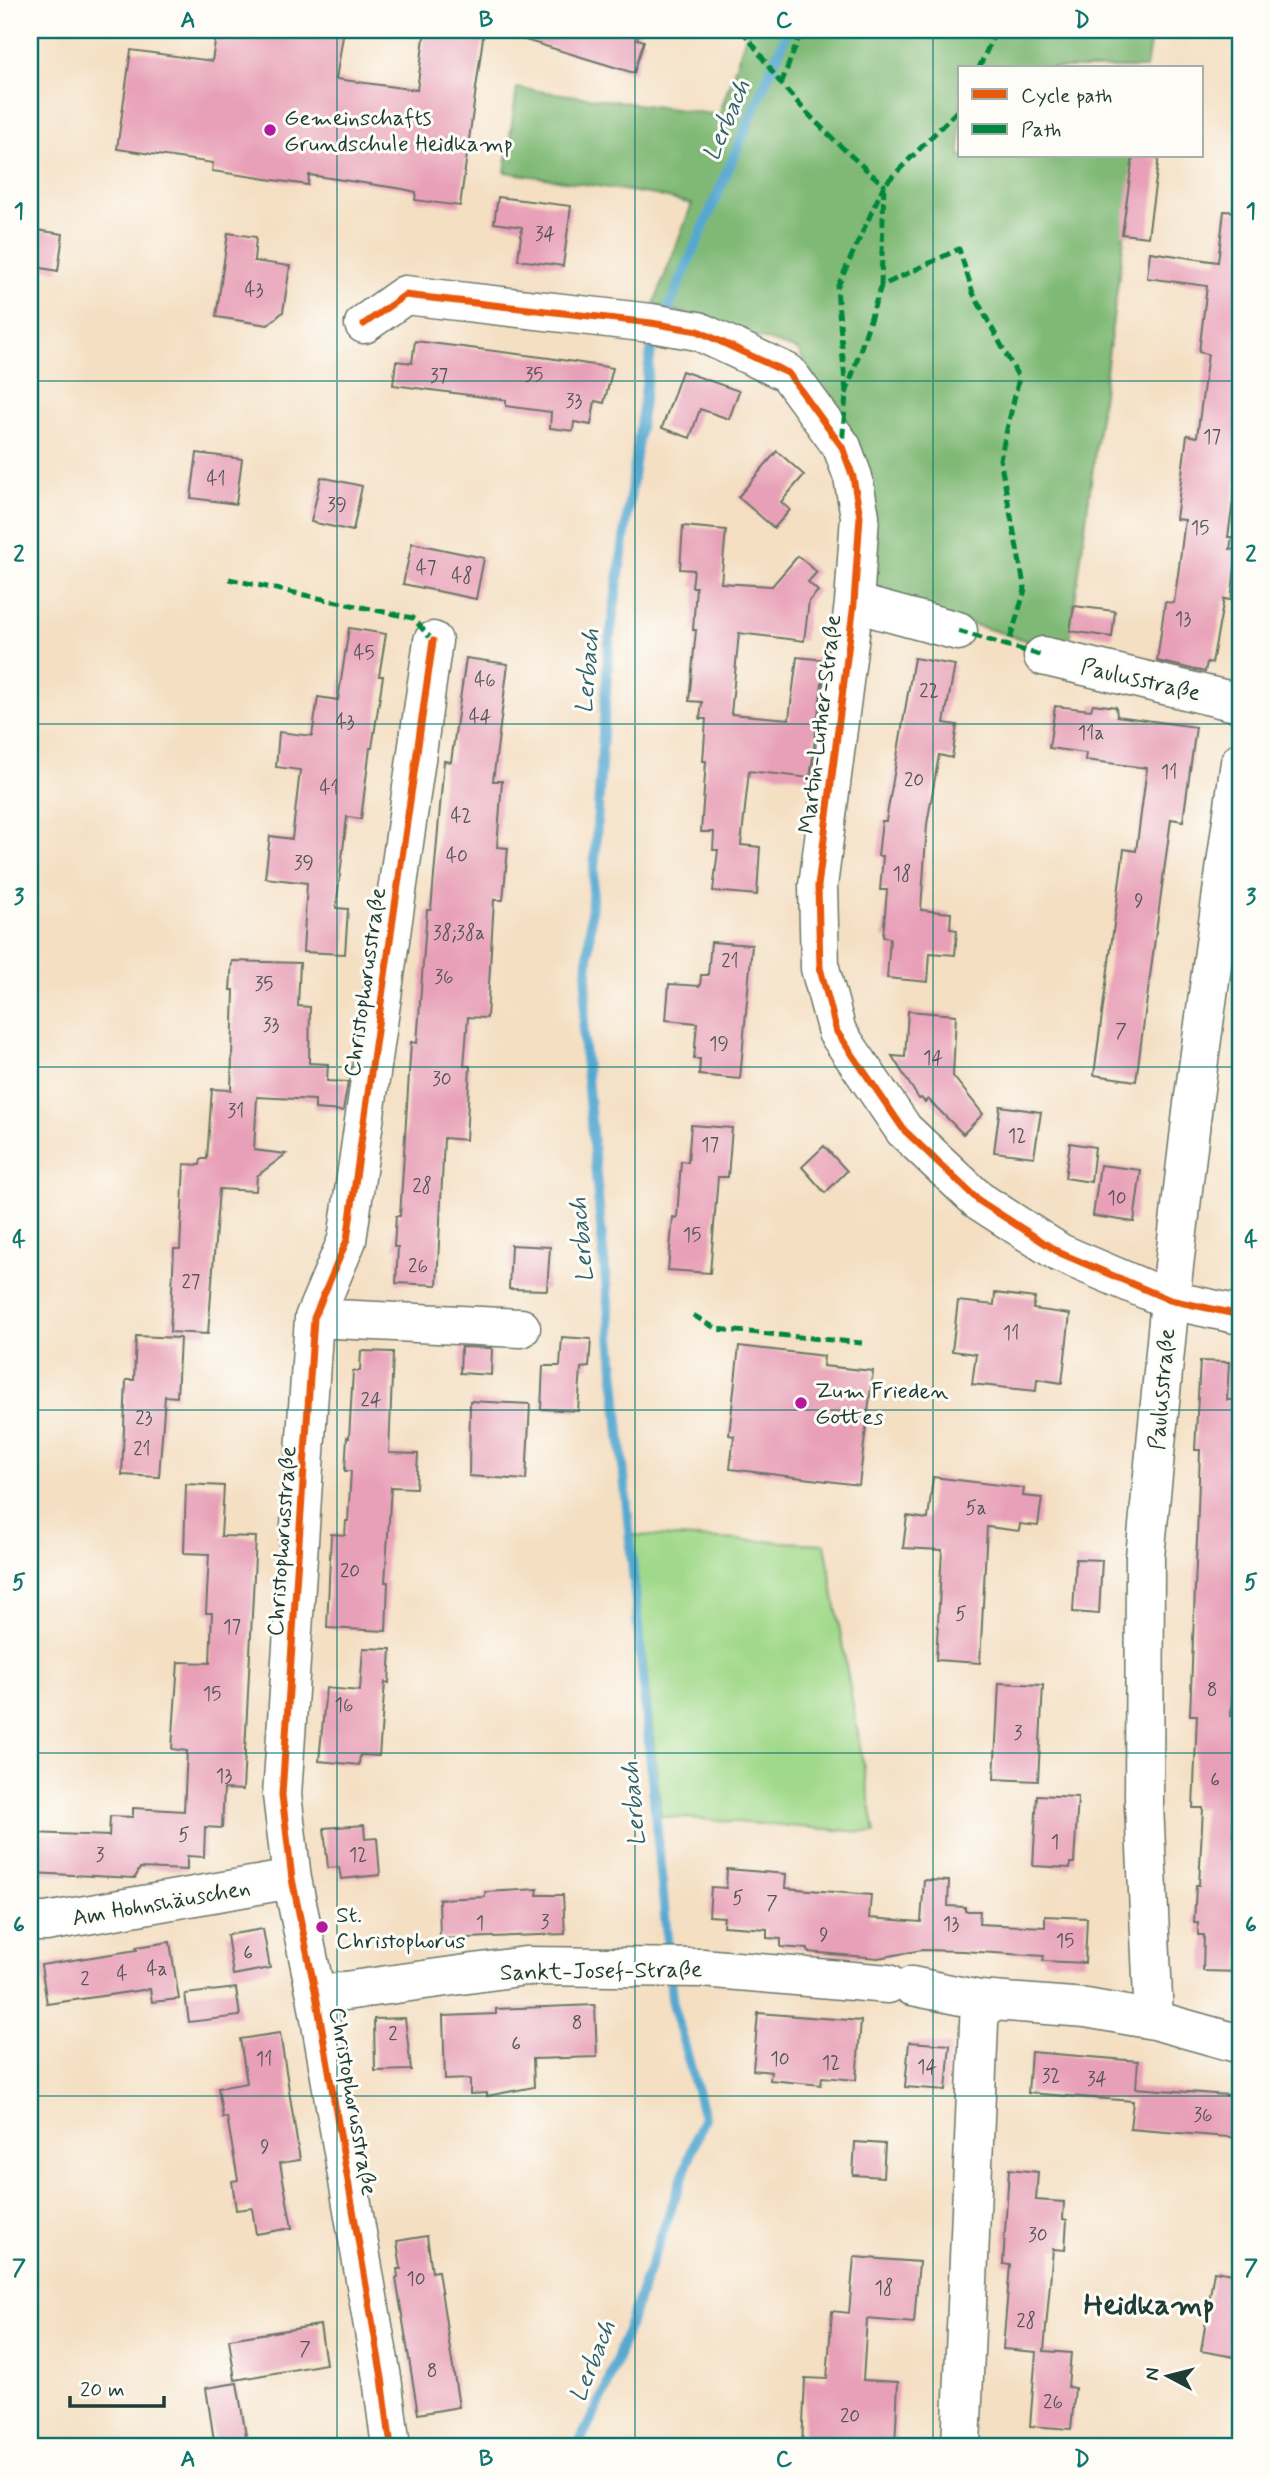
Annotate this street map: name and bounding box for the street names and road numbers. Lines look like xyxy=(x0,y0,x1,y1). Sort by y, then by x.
street label: Martin-Luther-Straße xyxy=(793,613,849,836)
street label: Paulusstraße xyxy=(1078,653,1203,709)
street label: Christophorusstraße xyxy=(338,886,394,1079)
street label: Paulusstraße xyxy=(1143,1327,1183,1451)
street label: Christophorusstraße xyxy=(261,1445,305,1637)
street label: Am Hohnshäuschen xyxy=(70,1874,253,1934)
street label: Sankt-Josef-Straße xyxy=(500,1955,703,1989)
street label: Christophorusstraße xyxy=(321,2005,383,2198)

